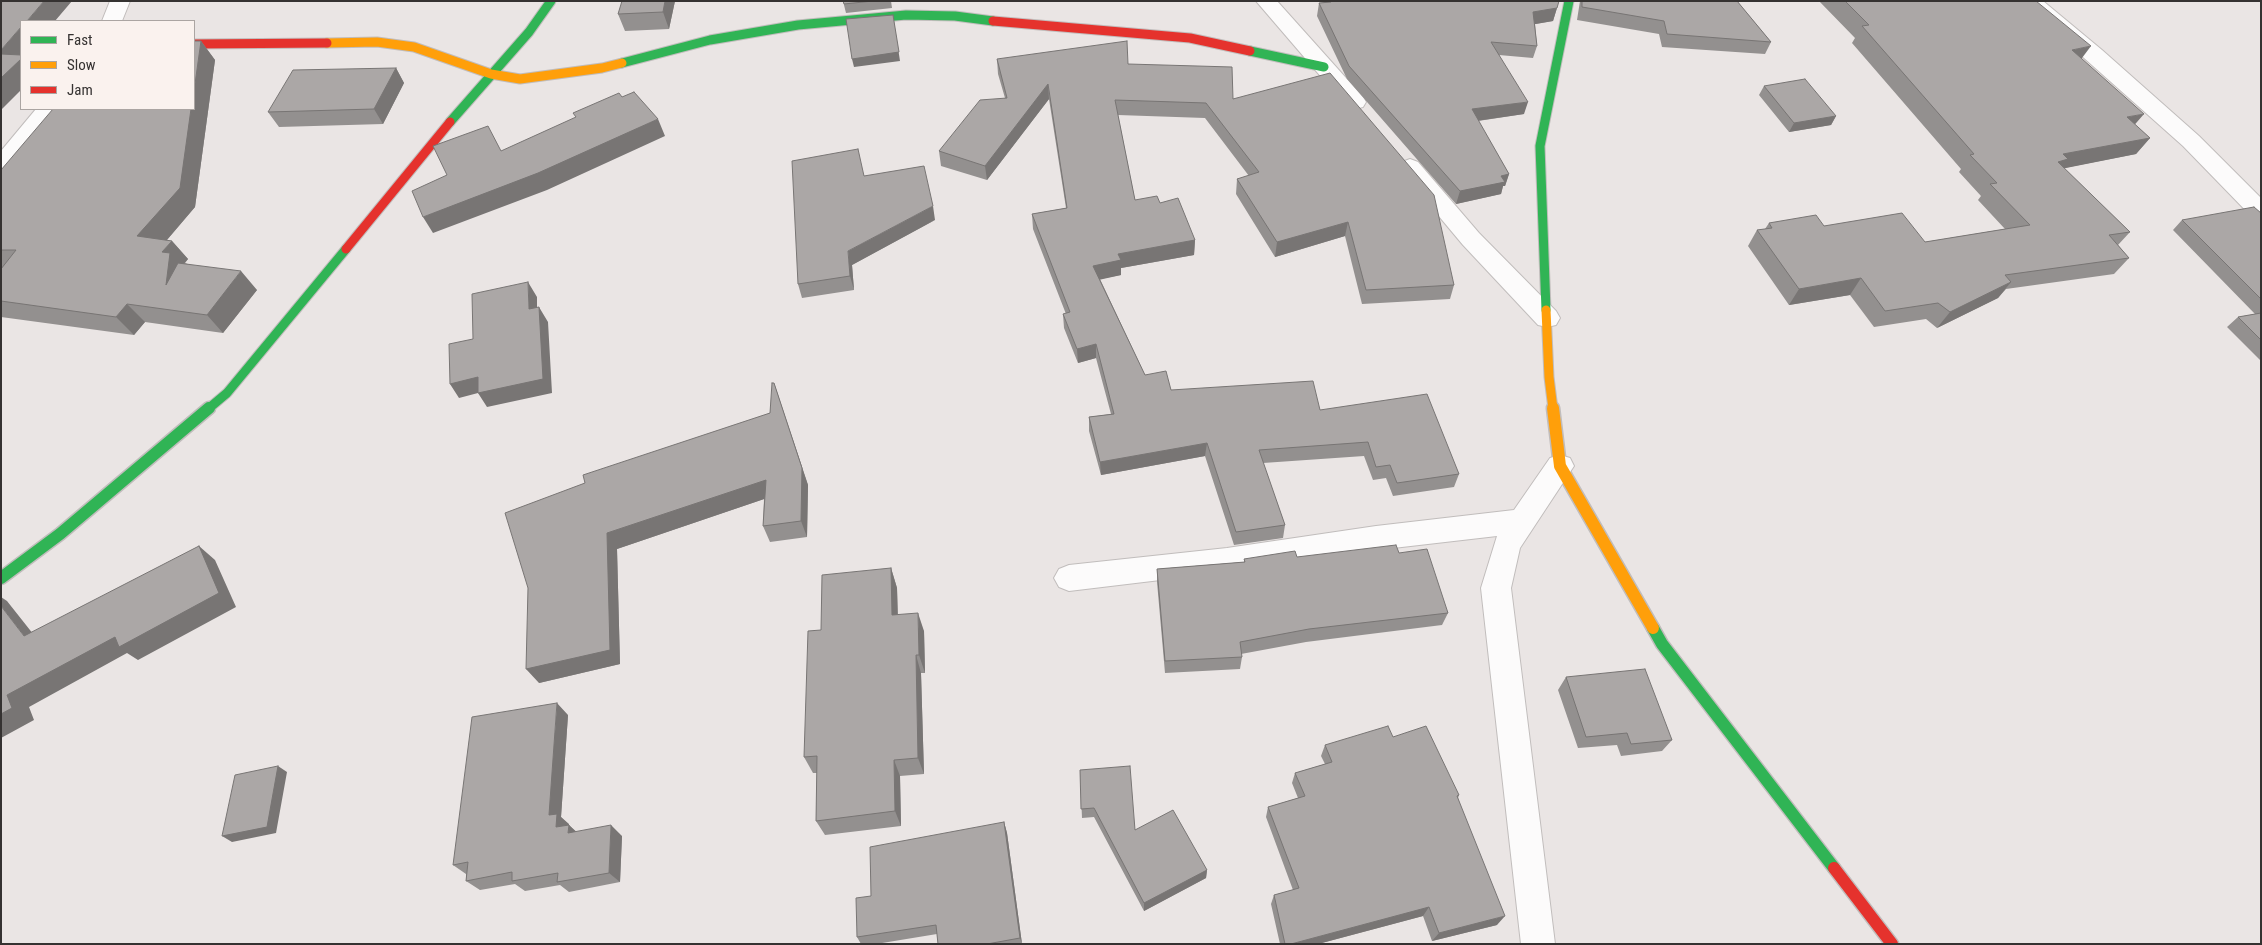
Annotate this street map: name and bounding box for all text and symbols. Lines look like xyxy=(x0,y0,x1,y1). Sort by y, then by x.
legend xyxy=(20,20,195,110)
text: Fast xyxy=(67,31,92,49)
text: Slow xyxy=(67,56,96,74)
text: Jam xyxy=(67,81,93,99)

